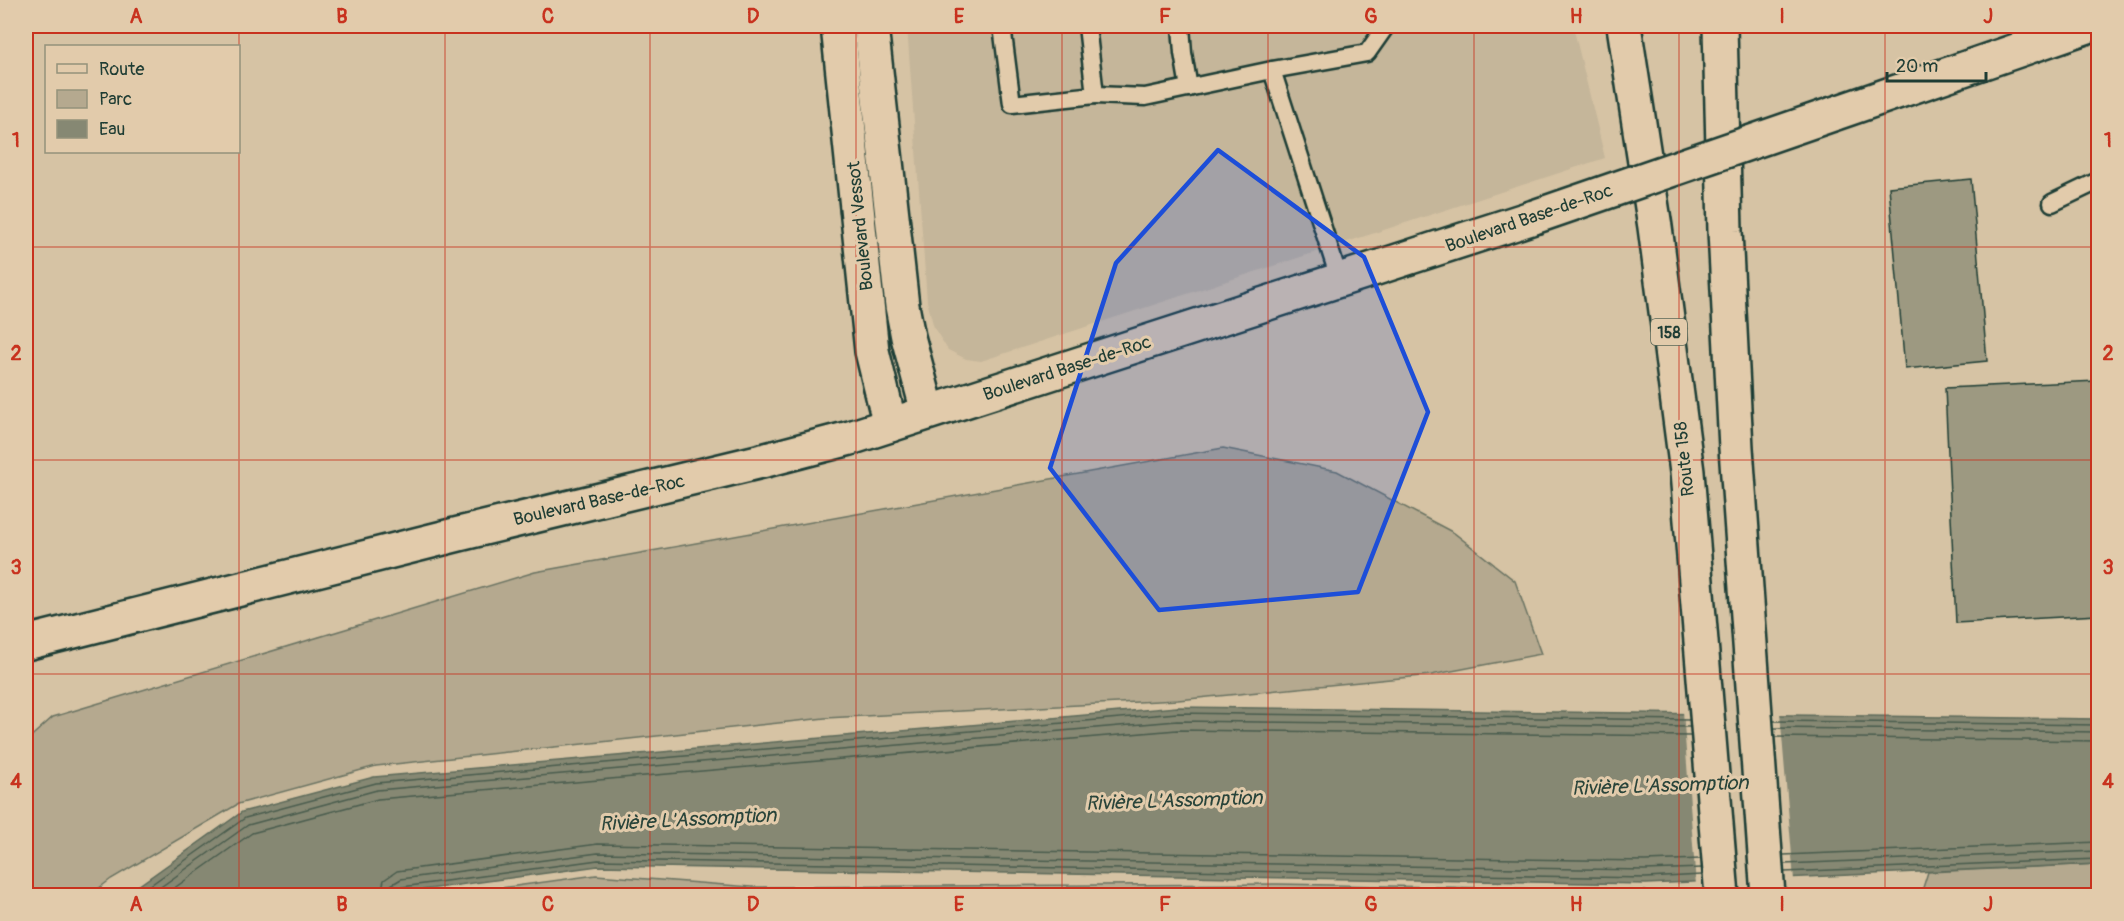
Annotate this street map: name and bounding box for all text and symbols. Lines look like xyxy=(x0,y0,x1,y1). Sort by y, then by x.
text: A xyxy=(130,4,143,29)
text: B xyxy=(336,4,348,29)
text: C xyxy=(542,4,554,29)
text: D xyxy=(747,4,760,29)
text: E xyxy=(954,4,965,29)
text: F xyxy=(1159,4,1171,29)
text: G xyxy=(1364,4,1378,29)
text: H xyxy=(1570,4,1583,29)
text: I xyxy=(1779,4,1785,29)
text: J xyxy=(1983,4,1993,29)
legend xyxy=(45,45,240,153)
scale bar xyxy=(1887,45,1986,83)
text: 20 m xyxy=(1896,55,1938,78)
text: Route xyxy=(99,58,144,81)
text: Parc xyxy=(99,88,132,111)
text: Eau xyxy=(99,118,125,141)
text: 1 xyxy=(12,128,20,153)
text: 1 xyxy=(2104,128,2112,153)
street label: Boulevard Vessot xyxy=(842,159,879,292)
street label: Boulevard Base-de-Roc xyxy=(1443,179,1616,258)
road number: 158 xyxy=(1651,319,1687,345)
street label: Boulevard Base-de-Roc xyxy=(980,330,1154,406)
text: 2 xyxy=(10,341,22,366)
text: 2 xyxy=(2102,341,2114,366)
street label: Route 158 xyxy=(1669,420,1700,497)
street label: Boulevard Base-de-Roc xyxy=(511,470,687,531)
text: 3 xyxy=(10,555,22,580)
text: 3 xyxy=(2102,555,2114,580)
text: 4 xyxy=(10,769,22,794)
text: 4 xyxy=(2102,769,2114,794)
water label: Rivière L'Assomption xyxy=(1571,770,1750,801)
water label: Rivière L'Assomption xyxy=(1085,785,1264,816)
water label: Rivière L'Assomption xyxy=(599,802,779,837)
text: A xyxy=(130,892,143,917)
text: B xyxy=(336,892,348,917)
text: C xyxy=(542,892,554,917)
text: D xyxy=(747,892,760,917)
text: E xyxy=(954,892,965,917)
text: F xyxy=(1159,892,1171,917)
text: G xyxy=(1364,892,1378,917)
text: H xyxy=(1570,892,1583,917)
text: I xyxy=(1779,892,1785,917)
text: J xyxy=(1983,892,1993,917)

